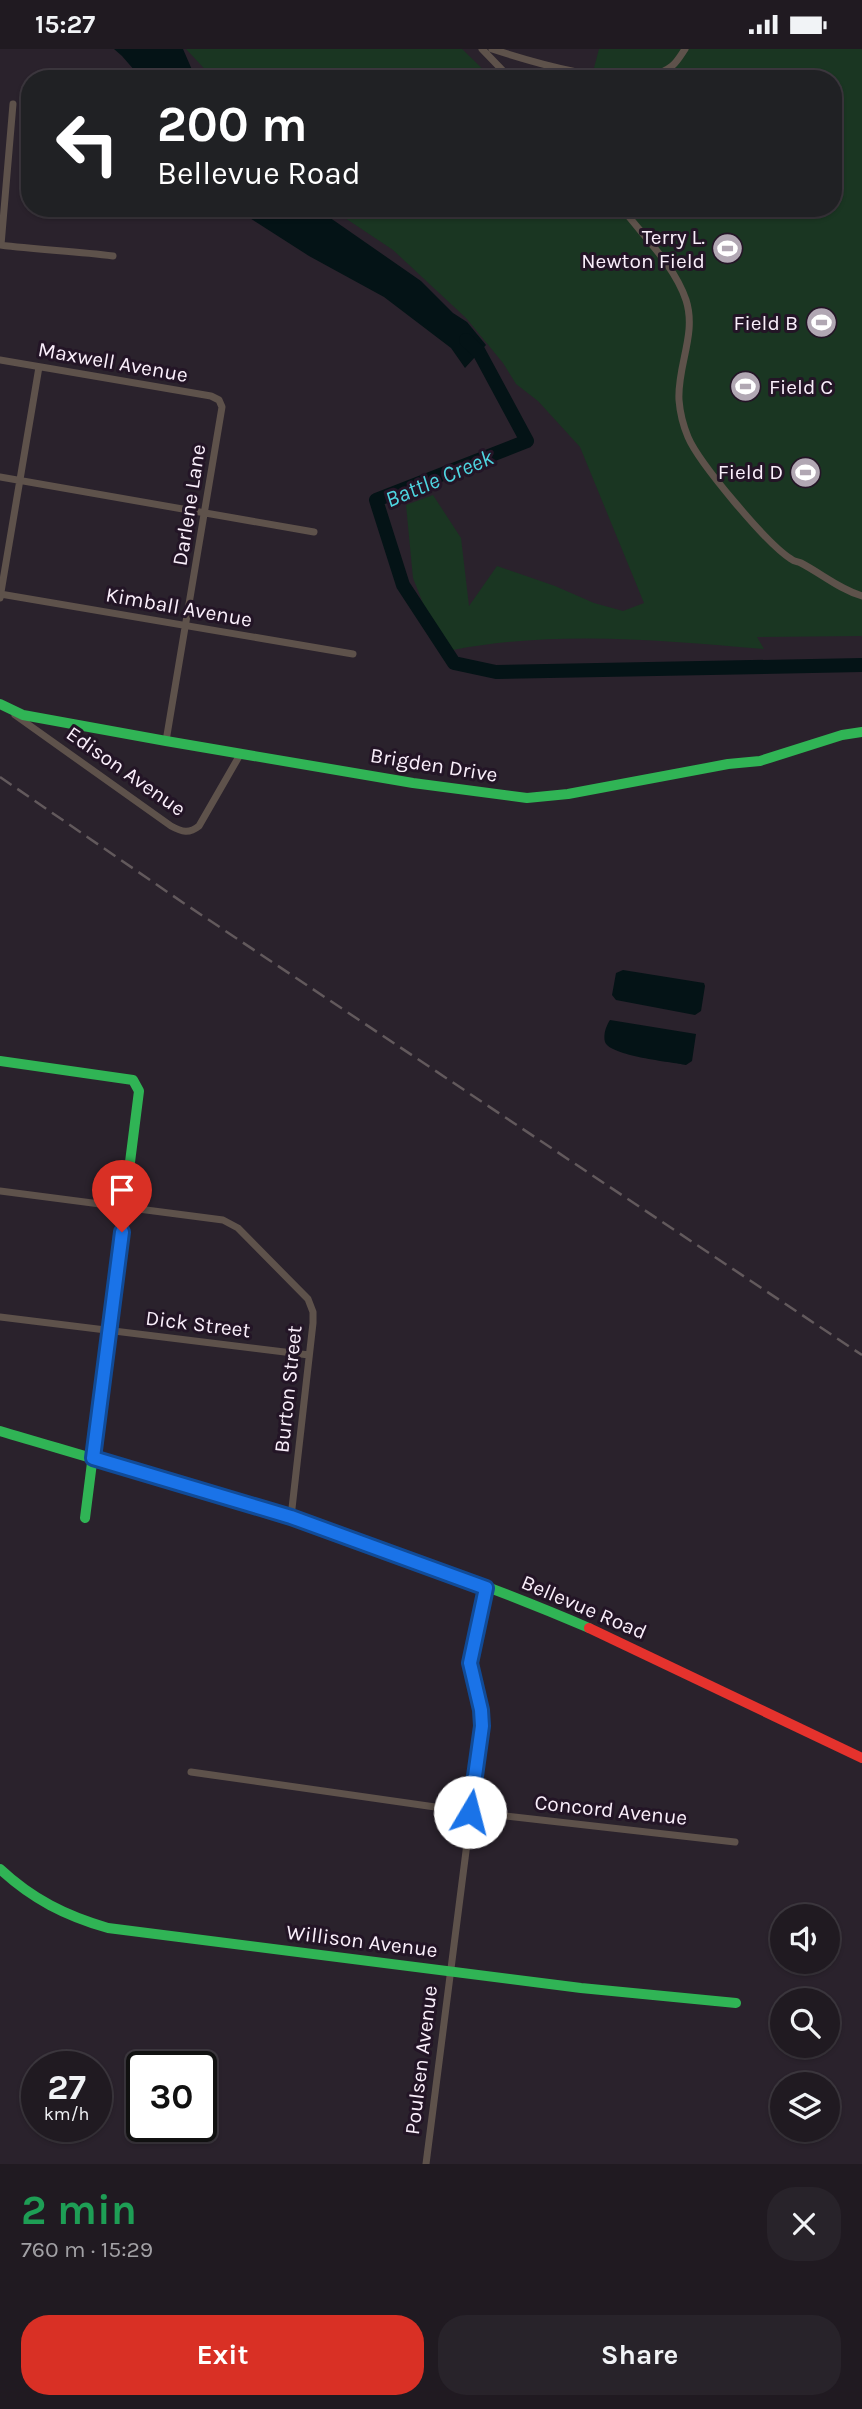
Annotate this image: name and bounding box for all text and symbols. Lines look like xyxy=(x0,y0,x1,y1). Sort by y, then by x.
text: 15:27 xyxy=(35,9,95,40)
text: 200 m xyxy=(157,96,308,153)
icon: left xyxy=(42,98,133,189)
text: Bellevue Road xyxy=(157,155,361,192)
place label: Terry L. Newton Field xyxy=(581,225,705,273)
sports icon: Terry L. Newton Field xyxy=(711,232,745,266)
sports icon: Field B xyxy=(804,306,838,340)
place label: Field B xyxy=(734,311,798,335)
street label: Maxwell Avenue xyxy=(36,337,190,387)
sports icon: Field C xyxy=(729,370,763,404)
place label: Field C xyxy=(769,375,833,399)
street label: Darlene Lane xyxy=(168,442,210,568)
water label: Battle Creek xyxy=(381,443,498,513)
sports icon: Field D xyxy=(789,455,823,489)
place label: Field D xyxy=(718,460,783,484)
street label: Kimball Avenue xyxy=(104,582,254,632)
street label: Edison Avenue xyxy=(62,721,190,821)
street label: Brigden Drive xyxy=(369,743,499,787)
pin xyxy=(92,1160,152,1232)
icon: arrive xyxy=(103,1171,141,1209)
street label: Dick Street xyxy=(144,1306,252,1342)
street label: Burton Street xyxy=(269,1324,307,1454)
street label: Bellevue Road xyxy=(518,1570,650,1644)
position arrow xyxy=(433,1775,507,1849)
street label: Concord Avenue xyxy=(533,1790,689,1830)
map controls xyxy=(770,1904,840,2142)
button: sound xyxy=(770,1904,840,1974)
street label: Willison Avenue xyxy=(285,1920,439,1962)
street label: Poulsen Avenue xyxy=(400,1984,442,2136)
button: search xyxy=(770,1988,840,2058)
speed limit sign: 30 xyxy=(126,2051,217,2142)
text: 27 xyxy=(47,2067,86,2108)
button: layers xyxy=(770,2072,840,2142)
text: km/h xyxy=(44,2103,89,2125)
text: 2 min xyxy=(21,2185,137,2235)
button: close xyxy=(767,2187,841,2261)
text: 760 m · 15:29 xyxy=(21,2236,153,2263)
button: Exit xyxy=(21,2315,424,2395)
button: Share xyxy=(438,2315,841,2395)

